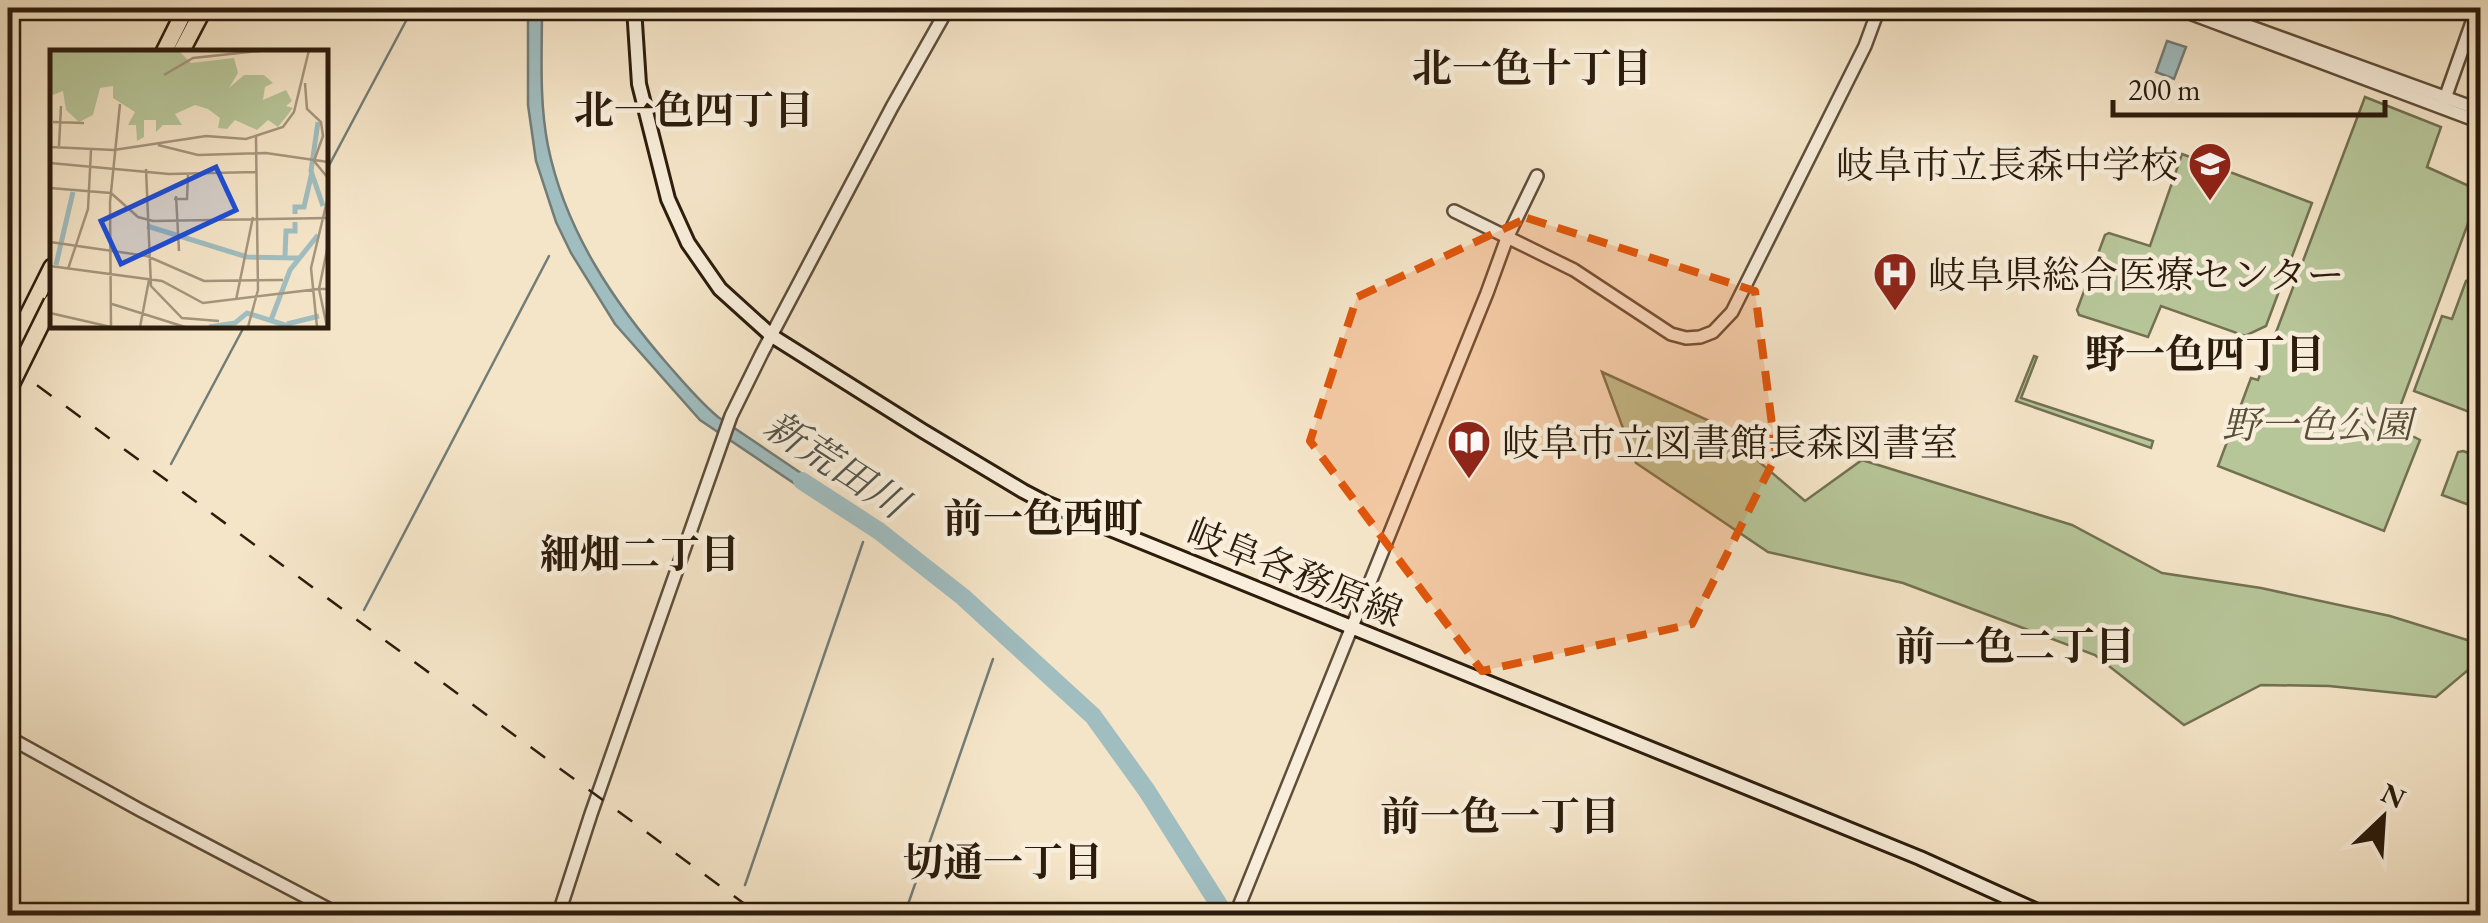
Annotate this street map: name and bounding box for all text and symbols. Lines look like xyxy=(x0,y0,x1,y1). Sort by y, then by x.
district label: 北一色十丁目 xyxy=(1412,42,1652,94)
inset map xyxy=(50,50,328,328)
scale bar xyxy=(2113,55,2386,117)
text: 200 m xyxy=(2128,70,2201,109)
district label: 北一色四丁目 xyxy=(574,84,814,136)
place label: 岐阜市立長森中学校 xyxy=(1836,140,2178,189)
school or university icon: 岐阜市立長森中学校 xyxy=(2187,141,2233,202)
place label: 岐阜県総合医療センター xyxy=(1928,250,2344,299)
hospital icon: 岐阜県総合医療センター xyxy=(1872,251,1918,312)
district label: 野一色四丁目 xyxy=(2085,328,2325,380)
water label: 新荒田川 xyxy=(755,399,921,532)
park label: 野一色公園 xyxy=(2222,400,2418,449)
place label: 岐阜市立図書館長森図書室 xyxy=(1502,418,1958,467)
library icon: 岐阜市立図書館長森図書室 xyxy=(1446,419,1492,480)
district label: 前一色西町 xyxy=(943,492,1143,544)
street label: 岐阜各務原線 xyxy=(1180,507,1410,637)
district label: 細畑二丁目 xyxy=(540,528,740,580)
district label: 前一色二丁目 xyxy=(1895,620,2135,672)
north arrow xyxy=(2333,768,2433,868)
text: N xyxy=(2376,774,2412,817)
district label: 前一色一丁目 xyxy=(1380,790,1620,842)
district label: 切通一丁目 xyxy=(903,836,1103,888)

